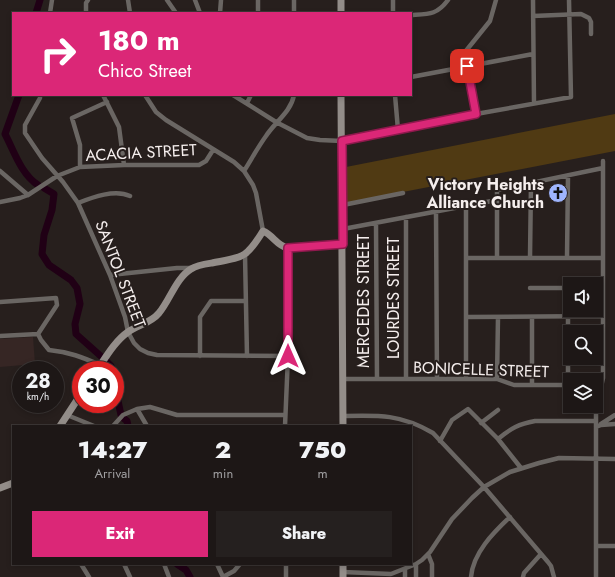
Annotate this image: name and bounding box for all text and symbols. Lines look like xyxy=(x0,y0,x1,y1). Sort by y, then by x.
text: 180 m xyxy=(98,20,180,61)
icon: right xyxy=(32,28,84,80)
pin xyxy=(450,49,484,83)
icon: arrive xyxy=(456,55,478,77)
text: Chico Street xyxy=(98,58,191,84)
street label: ACACIA STREET xyxy=(85,138,198,167)
place label: Victory Heights Alliance Church xyxy=(426,173,544,214)
church icon: Victory Heights Alliance Church xyxy=(547,182,569,204)
street label: SANTOL STREET xyxy=(90,217,152,332)
street label: MERCEDES STREET xyxy=(352,233,375,368)
street label: LOURDES STREET xyxy=(382,237,405,359)
map controls xyxy=(563,277,603,413)
button: sound xyxy=(563,277,603,317)
button: search xyxy=(563,325,603,365)
position arrow xyxy=(267,335,309,377)
street label: BONICELLE STREET xyxy=(413,356,550,383)
speed limit sign: 30 xyxy=(72,361,124,413)
text: 28 xyxy=(25,367,51,396)
button: layers xyxy=(563,373,603,413)
text: km/h xyxy=(27,389,49,404)
text: 14:27 xyxy=(78,432,147,467)
text: 2 xyxy=(215,432,231,467)
text: 750 xyxy=(299,432,346,467)
text: Arrival xyxy=(95,464,130,483)
text: min xyxy=(213,464,233,483)
text: m xyxy=(318,464,328,483)
button: Exit xyxy=(32,511,208,557)
button: Share xyxy=(216,511,392,557)

